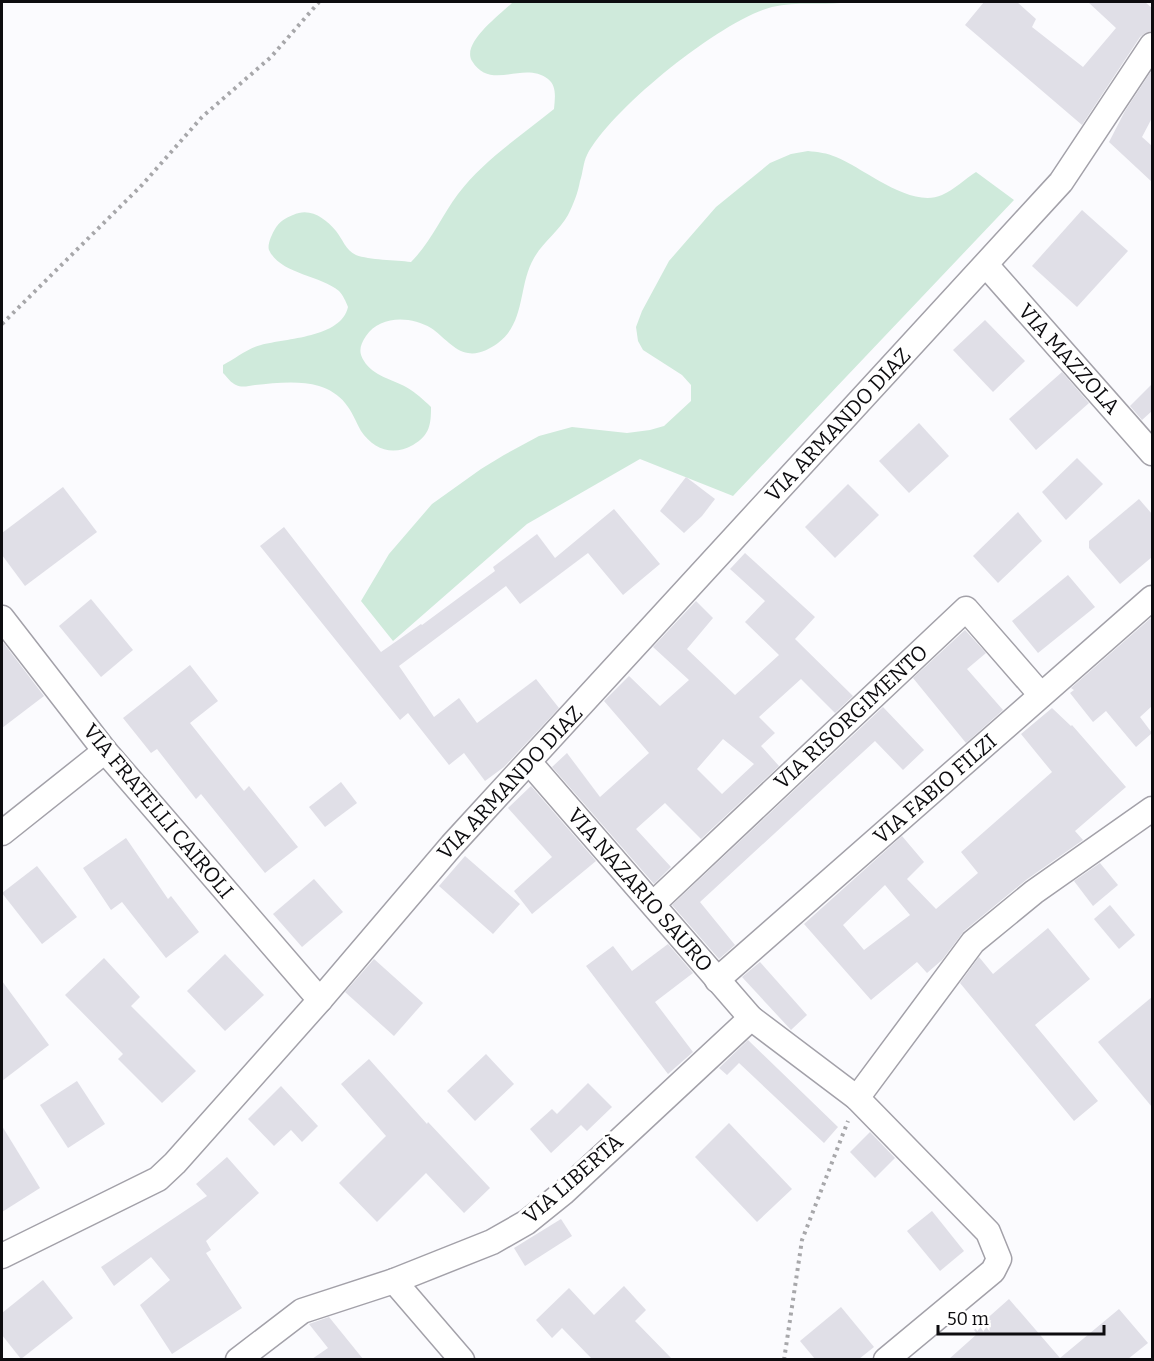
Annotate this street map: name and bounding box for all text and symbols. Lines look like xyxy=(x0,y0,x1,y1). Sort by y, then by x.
street label: VIA MAZZOLA xyxy=(1013,298,1125,420)
street label: VIA ARMANDO DIAZ xyxy=(760,343,916,507)
street label: VIA RISORGIMENTO xyxy=(769,639,933,795)
street label: VIA ARMANDO DIAZ xyxy=(432,701,588,865)
street label: VIA FRATELLI CAIROLI xyxy=(77,718,239,904)
street label: VIA FABIO FILZI xyxy=(868,728,1002,850)
street label: VIA NAZARIO SAURO xyxy=(562,803,718,977)
street label: VIA LIBERTÀ xyxy=(518,1129,628,1229)
scale bar xyxy=(938,1298,1104,1336)
text: 50 m xyxy=(947,1308,989,1330)

